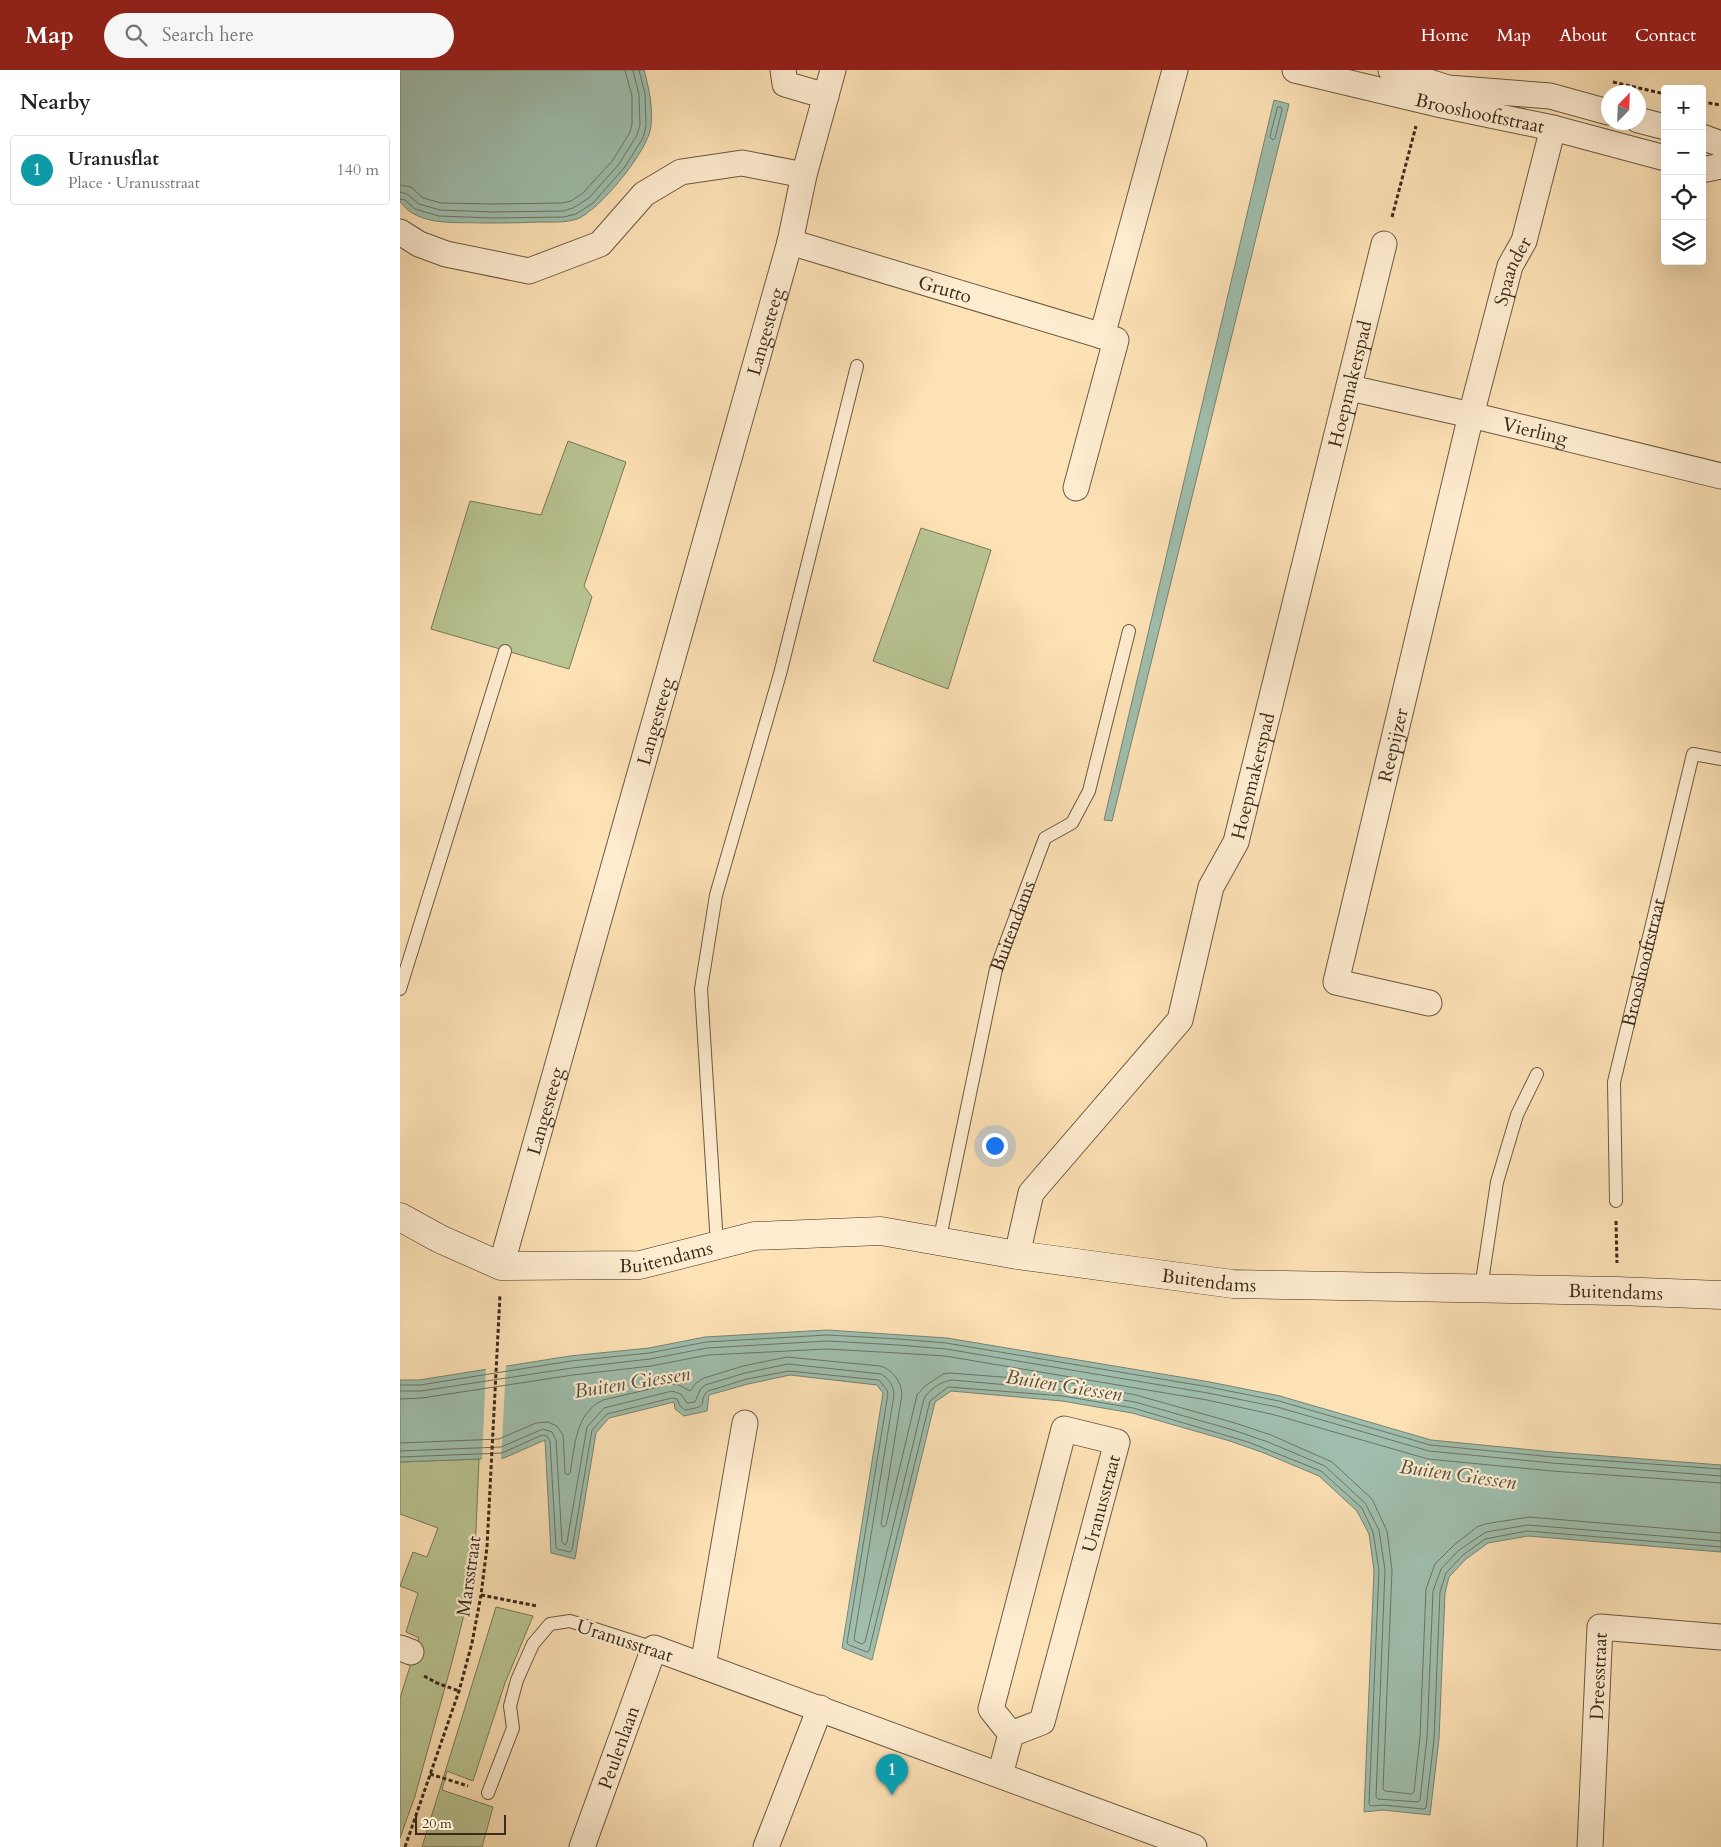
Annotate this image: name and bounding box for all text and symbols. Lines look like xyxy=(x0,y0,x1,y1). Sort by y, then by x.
search box xyxy=(104,13,454,58)
text: Map xyxy=(25,19,74,52)
icon: search xyxy=(122,21,150,49)
text: Search here xyxy=(162,22,254,48)
text: Home xyxy=(1421,23,1469,48)
text: Map xyxy=(1497,23,1531,48)
text: About xyxy=(1559,23,1607,48)
text: Contact xyxy=(1635,23,1696,48)
north arrow xyxy=(1601,85,1646,130)
map controls xyxy=(1661,85,1706,265)
button: + xyxy=(1661,85,1706,130)
street label: Brooshooftstraat xyxy=(1413,87,1547,140)
text: Nearby xyxy=(20,88,91,117)
button: − xyxy=(1661,130,1706,175)
text: Uranusflat xyxy=(68,146,159,172)
text: 1 xyxy=(33,159,41,181)
text: 140 m xyxy=(337,159,379,181)
text: Place · Uranusstraat xyxy=(68,172,200,194)
button: locate xyxy=(1661,175,1706,220)
button: layers xyxy=(1661,220,1706,265)
street label: Spaander xyxy=(1488,232,1538,309)
street label: Grutto xyxy=(915,269,975,310)
street label: Langesteeg xyxy=(741,285,791,379)
street label: Hoepmakerspad xyxy=(1322,318,1379,450)
street label: Vierling xyxy=(1499,411,1571,452)
street label: Langesteeg xyxy=(631,674,681,768)
street label: Reepijzer xyxy=(1372,705,1415,785)
street label: Hoepmakerspad xyxy=(1225,710,1282,842)
street label: Buitendams xyxy=(984,877,1042,975)
street label: Brooshooftstraat xyxy=(1616,896,1672,1030)
street label: Langesteeg xyxy=(521,1064,571,1158)
your location xyxy=(982,1133,1008,1159)
street label: Buitendams xyxy=(619,1235,715,1279)
street label: Buitendams xyxy=(1160,1263,1257,1298)
street label: Buitendams xyxy=(1568,1278,1664,1307)
water label: Buiten Giessen xyxy=(572,1360,692,1405)
water label: Buiten Giessen xyxy=(1004,1363,1124,1408)
street label: Uranusstraat xyxy=(1076,1452,1127,1555)
water label: Buiten Giessen xyxy=(1398,1453,1518,1496)
street label: Marsstraat xyxy=(450,1534,488,1618)
street label: Uranusstraat xyxy=(573,1613,676,1669)
street label: Dreesstraat xyxy=(1584,1632,1614,1721)
street label: Peulenlaan xyxy=(592,1702,646,1793)
pin: 1 xyxy=(876,1754,908,1795)
scale bar xyxy=(415,1812,506,1835)
text: 20 m xyxy=(422,1814,452,1833)

